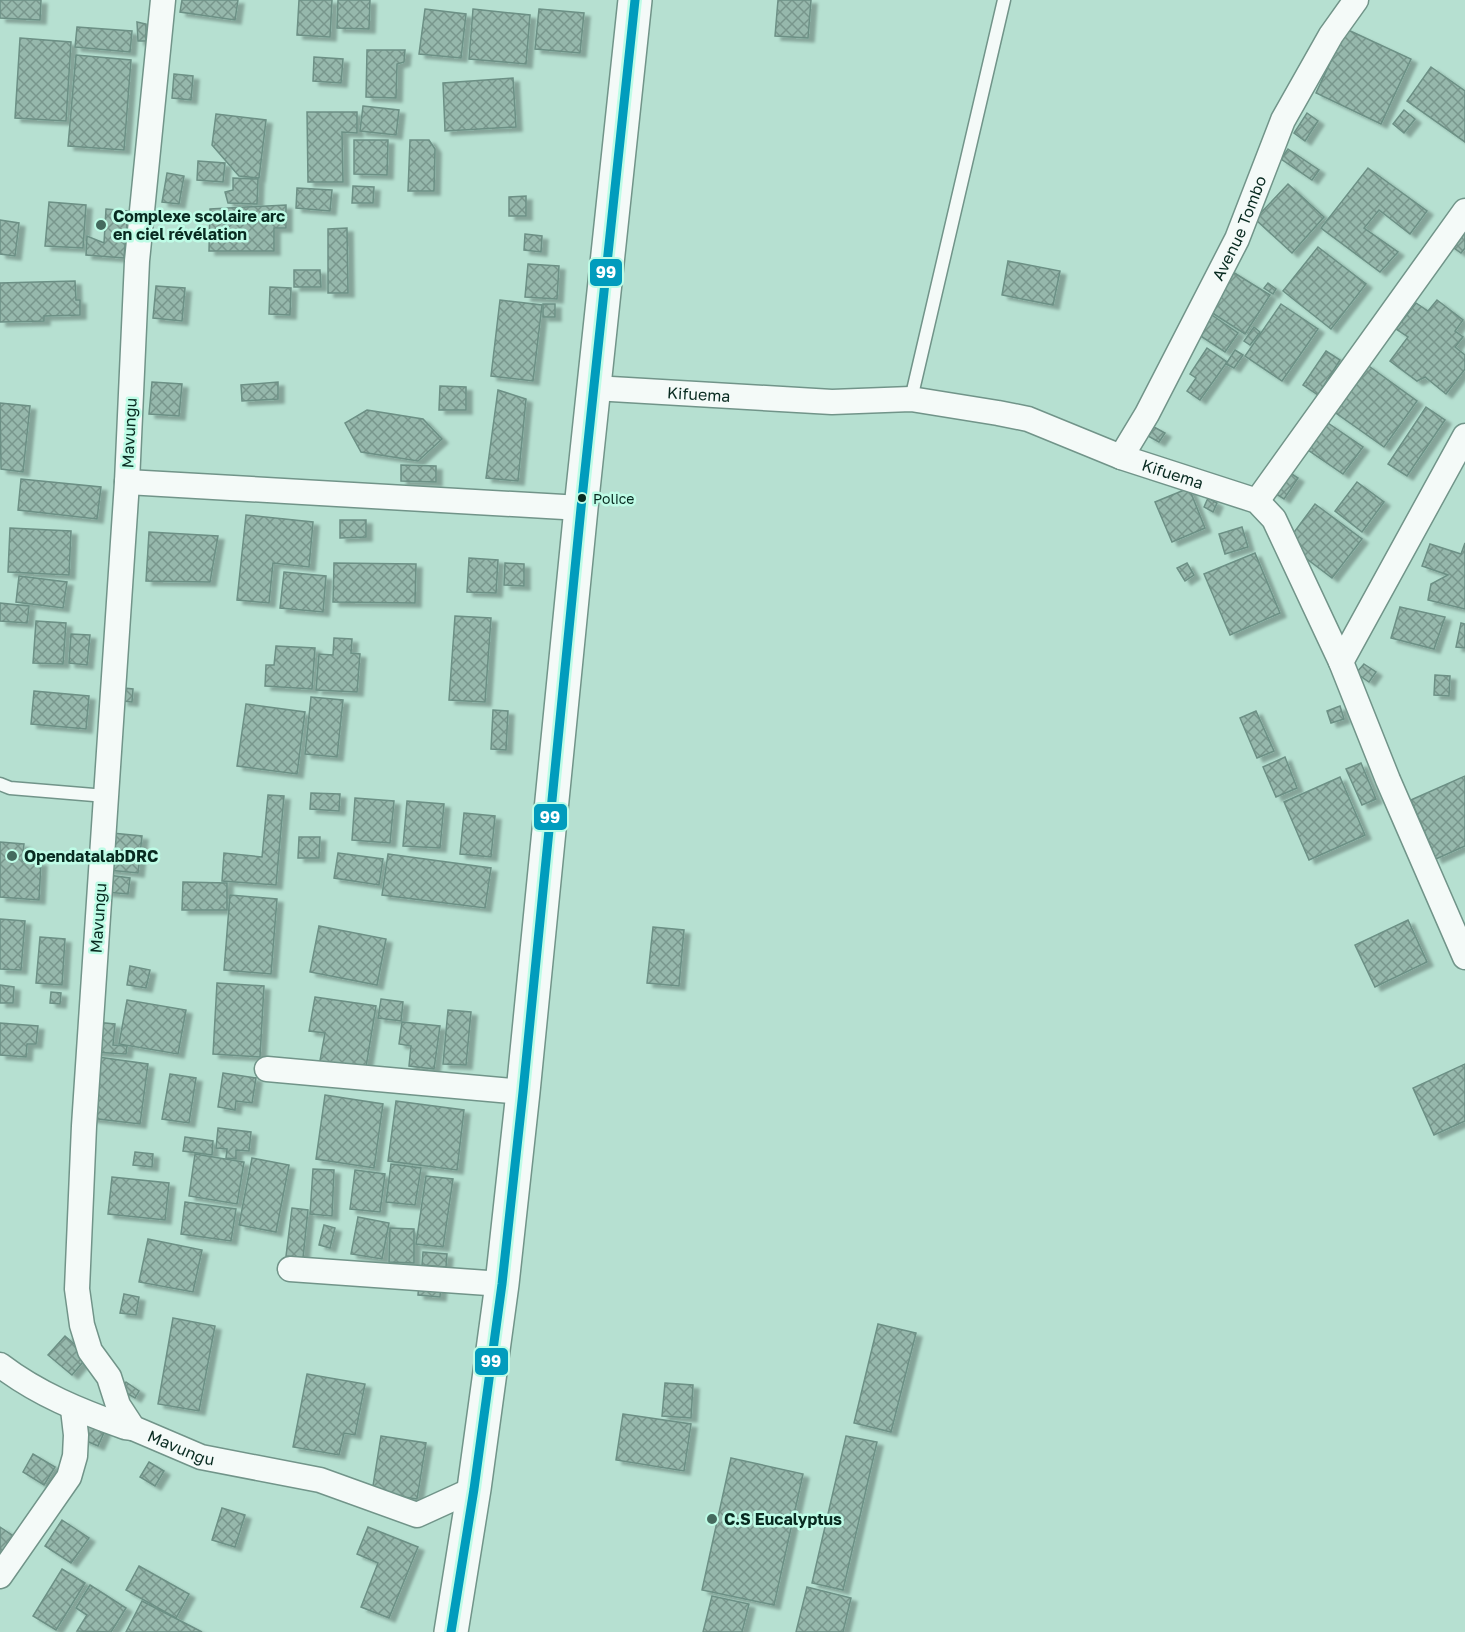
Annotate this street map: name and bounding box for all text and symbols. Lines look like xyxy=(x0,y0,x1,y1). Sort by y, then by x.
street label: Avenue Tombo xyxy=(1207,173,1271,284)
place label: Complexe scolaire arc en ciel révélation xyxy=(113,206,285,244)
marker: Complexe scolaire arc en ciel révélation xyxy=(94,218,108,232)
line badge: 99 xyxy=(589,258,623,287)
text: 99 xyxy=(596,262,616,282)
street label: Kifuema xyxy=(667,382,731,406)
street label: Mavungu xyxy=(117,397,141,469)
street label: Kifuema xyxy=(1139,454,1206,493)
place label: Police xyxy=(593,490,634,507)
marker: Police xyxy=(576,492,588,504)
line badge: 99 xyxy=(533,803,568,831)
text: 99 xyxy=(540,807,560,827)
place label: OpendatalabDRC xyxy=(24,846,158,866)
marker: OpendatalabDRC xyxy=(5,849,19,863)
street label: Mavungu xyxy=(86,882,110,954)
line badge: 99 xyxy=(474,1347,509,1376)
text: 99 xyxy=(481,1351,501,1371)
street label: Mavungu xyxy=(145,1425,216,1469)
place label: C.S Eucalyptus xyxy=(724,1509,842,1529)
marker: C.S Eucalyptus xyxy=(705,1512,719,1526)

